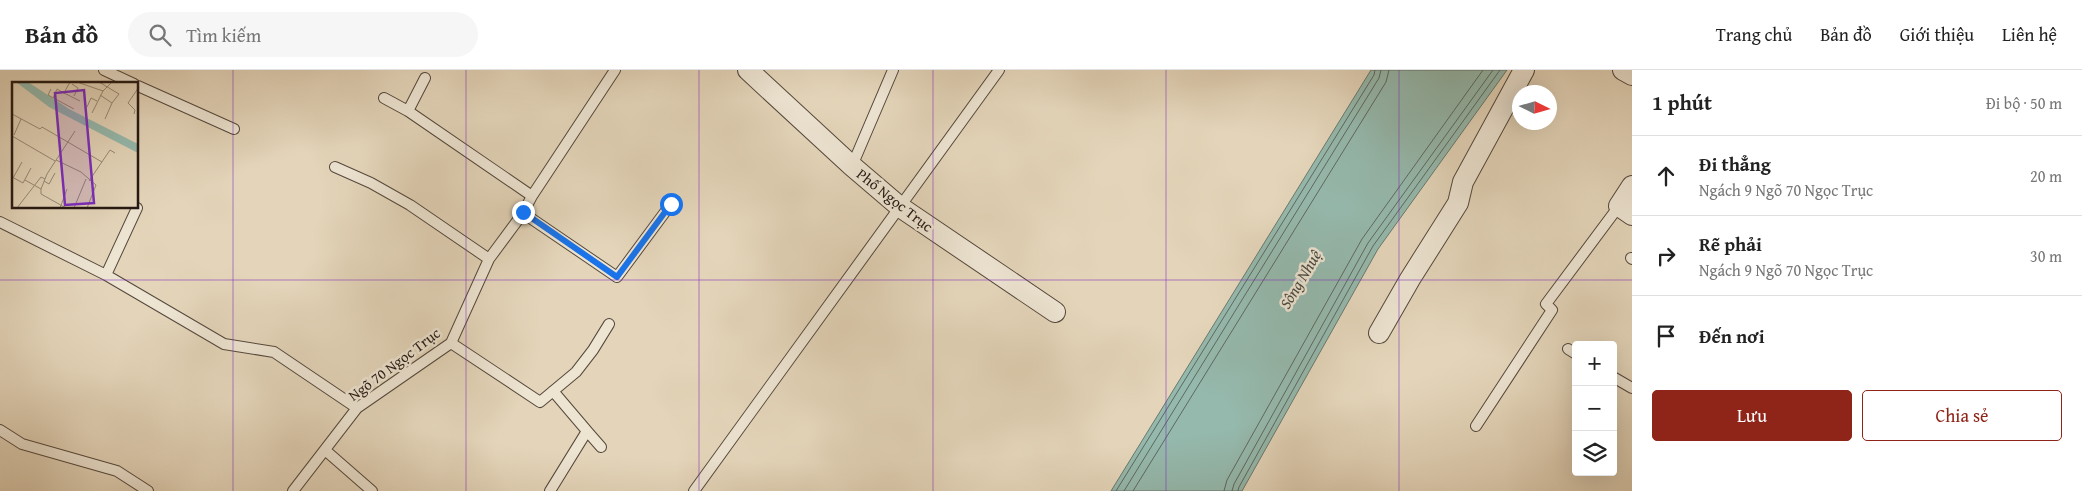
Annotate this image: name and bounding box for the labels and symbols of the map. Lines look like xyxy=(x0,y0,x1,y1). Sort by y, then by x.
inset map xyxy=(12,82,139,209)
north arrow xyxy=(1512,85,1557,130)
street label: Phố Ngọc Trục xyxy=(852,164,938,237)
route start xyxy=(660,193,683,216)
route end xyxy=(512,201,535,224)
water label: Sông Nhuệ xyxy=(1273,244,1327,313)
street label: Ngõ 70 Ngọc Trục xyxy=(344,322,445,406)

